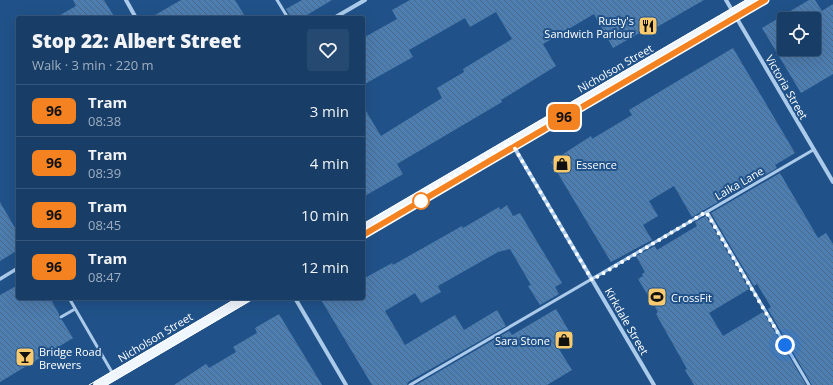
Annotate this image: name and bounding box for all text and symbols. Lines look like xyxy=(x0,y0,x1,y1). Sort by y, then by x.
map controls xyxy=(777,12,821,56)
button: locate xyxy=(777,12,821,56)
place label: Rusty's Sandwich Parlour xyxy=(544,13,635,41)
restaurant icon: Rusty's Sandwich Parlour xyxy=(637,15,659,37)
text: Stop 22: Albert Street xyxy=(32,28,241,54)
button: heart xyxy=(307,29,349,71)
street label: Nicholson Street xyxy=(575,40,655,96)
street label: Victoria Street xyxy=(762,52,812,122)
text: Walk · 3 min · 220 m xyxy=(32,56,154,74)
text: Tram xyxy=(88,92,127,112)
text: 96 xyxy=(46,101,62,120)
text: 3 min xyxy=(310,101,349,121)
line badge: 96 xyxy=(546,104,582,130)
text: 96 xyxy=(556,107,572,126)
text: 08:38 xyxy=(88,112,121,130)
text: Tram xyxy=(88,144,127,164)
text: 96 xyxy=(46,153,62,172)
text: 4 min xyxy=(310,153,349,173)
shop icon: Essence xyxy=(551,153,573,175)
place label: Essence xyxy=(576,157,617,172)
street label: Laika Lane xyxy=(712,163,766,203)
text: 08:39 xyxy=(88,164,121,182)
unlabelled marker xyxy=(412,192,430,210)
text: Tram xyxy=(88,196,127,216)
text: 96 xyxy=(46,205,62,224)
text: 10 min xyxy=(301,205,349,225)
text: 08:45 xyxy=(88,216,121,234)
text: Tram xyxy=(88,248,127,268)
text: 96 xyxy=(46,257,62,276)
text: 12 min xyxy=(301,257,349,277)
text: 08:47 xyxy=(88,268,121,286)
street label: Kirkdale Street xyxy=(602,285,652,357)
sports icon: CrossFit xyxy=(646,286,668,308)
place label: CrossFit xyxy=(671,290,712,305)
street label: Nicholson Street xyxy=(115,309,195,365)
shop icon: Sara Stone xyxy=(553,329,575,351)
place label: Sara Stone xyxy=(495,333,550,348)
your location xyxy=(775,335,795,355)
place label: Bridge Road Brewers xyxy=(39,344,101,372)
bar icon: Bridge Road Brewers xyxy=(14,346,36,368)

